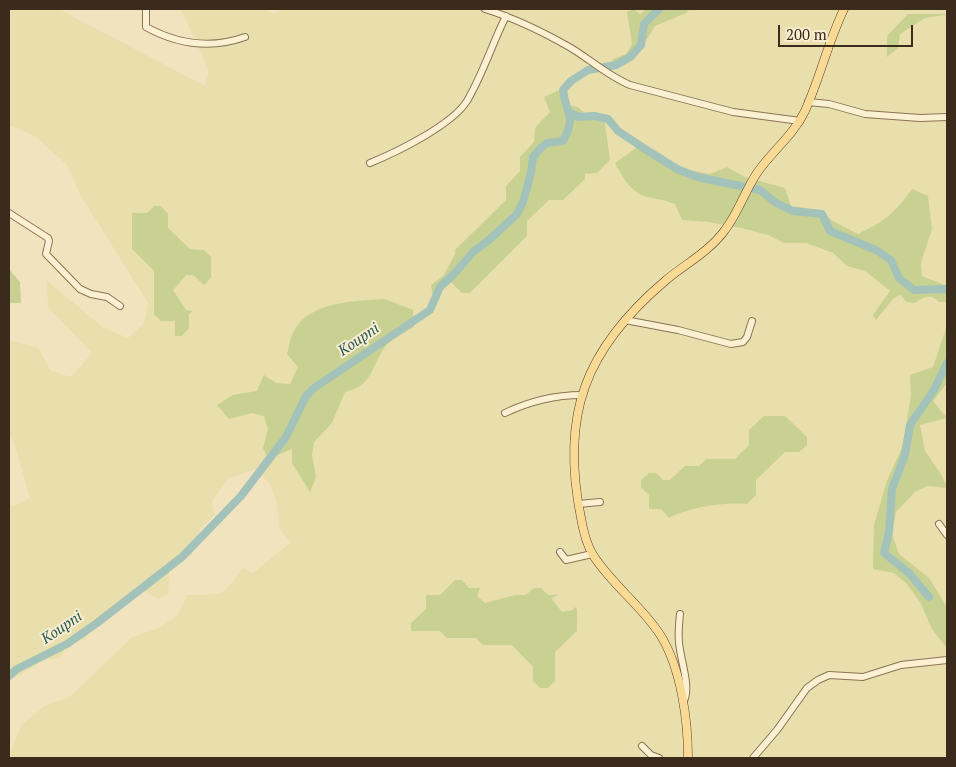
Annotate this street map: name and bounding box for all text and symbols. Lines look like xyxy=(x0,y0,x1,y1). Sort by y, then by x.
scale bar xyxy=(781,15,916,47)
text: 200 m xyxy=(786,24,827,44)
water label: Koupni xyxy=(335,320,383,360)
water label: Koupni xyxy=(38,608,86,648)

